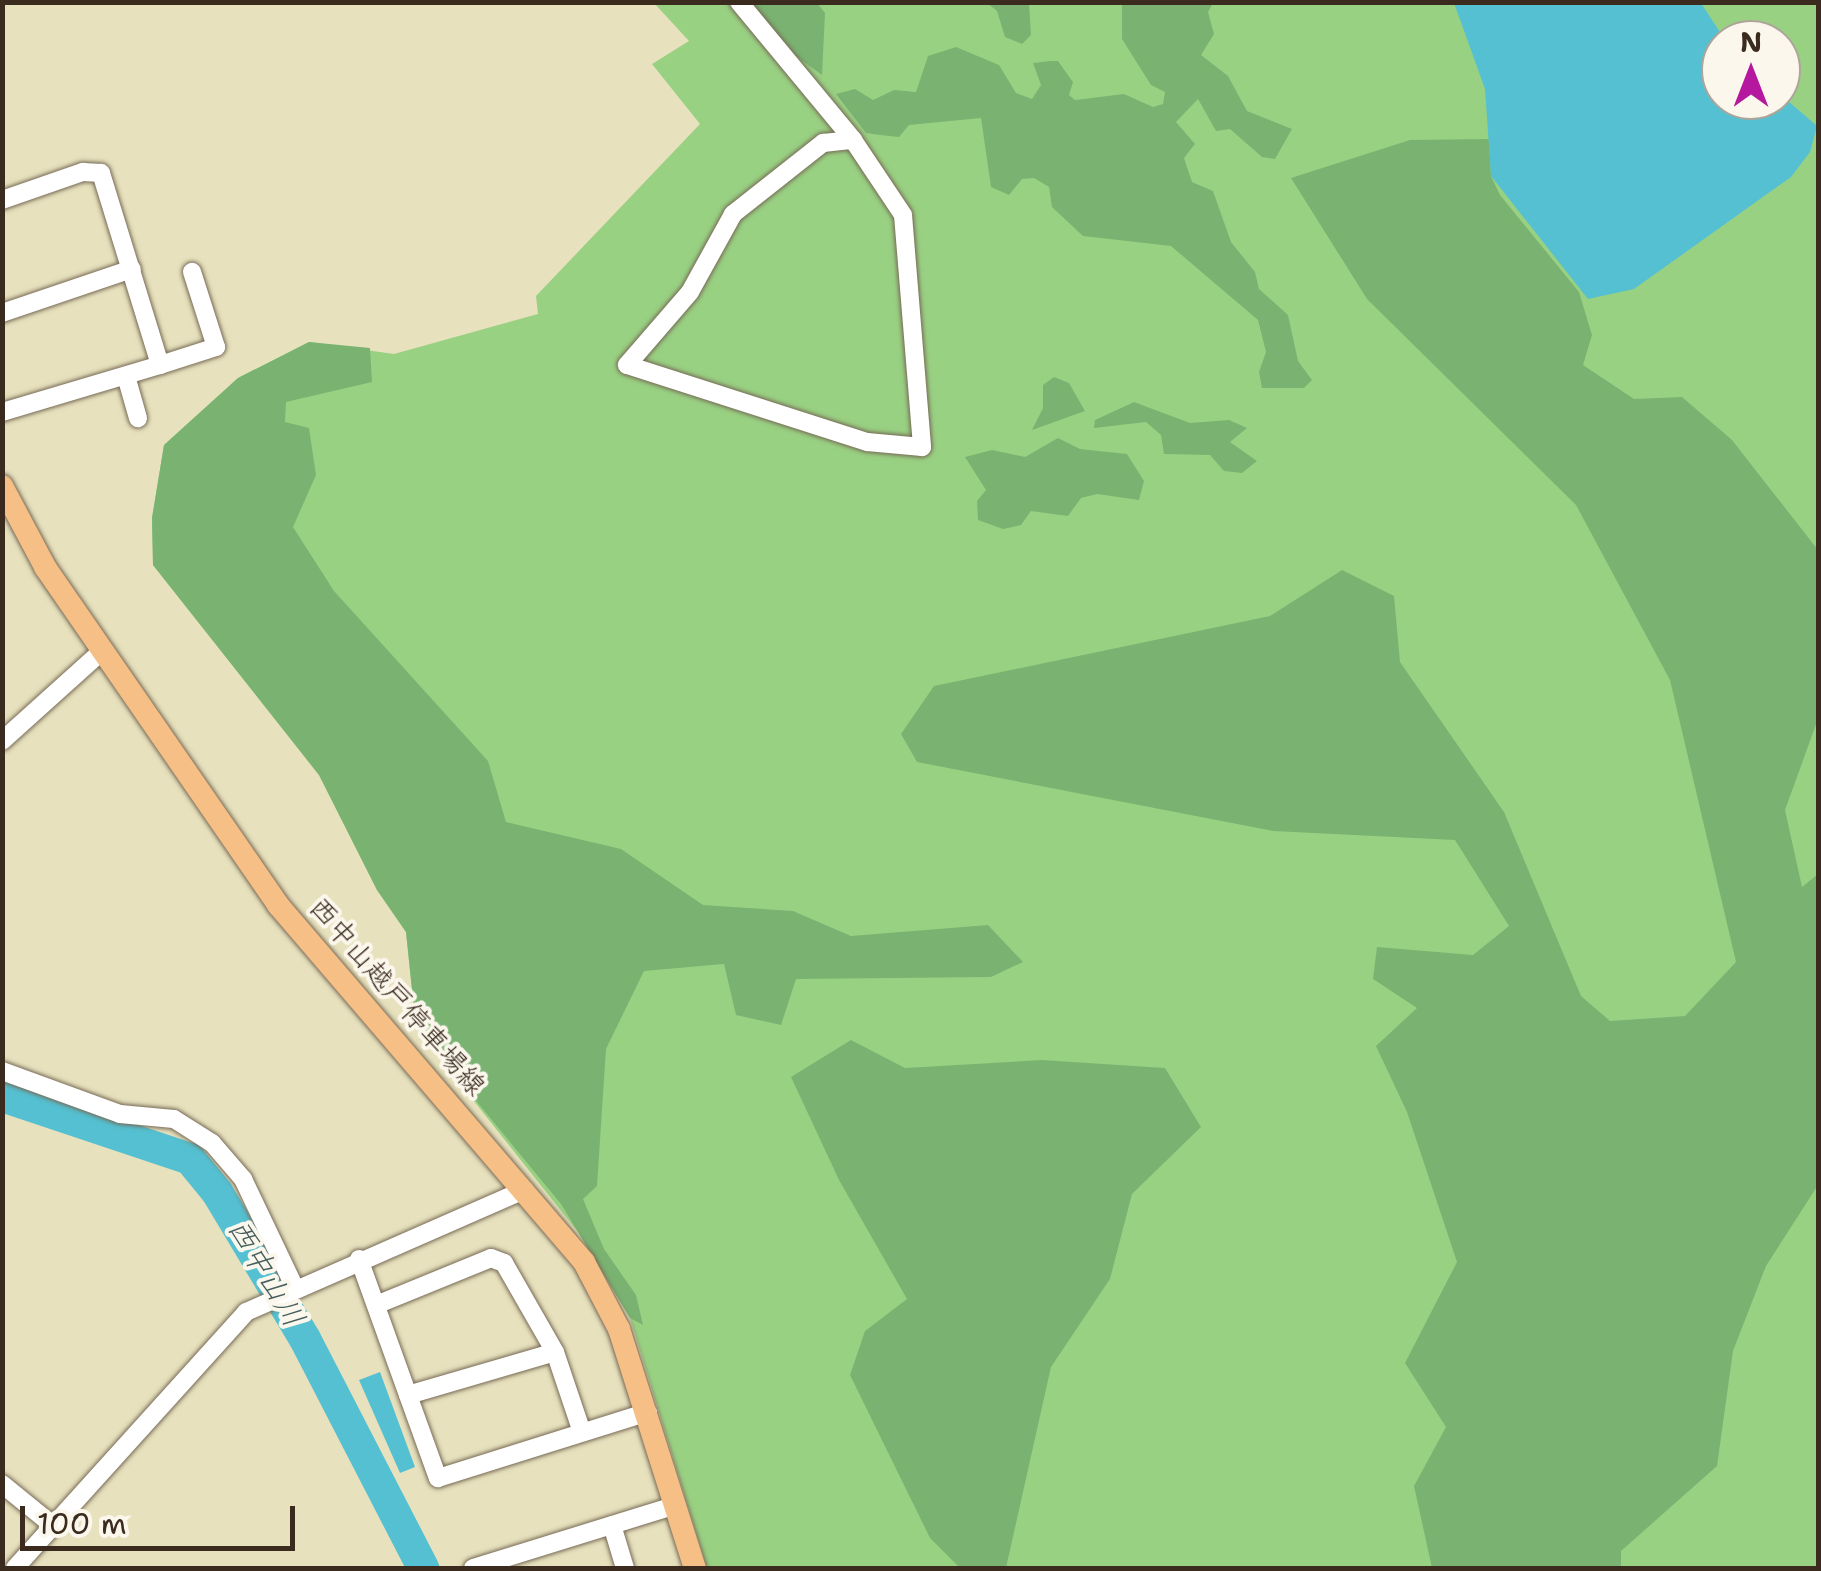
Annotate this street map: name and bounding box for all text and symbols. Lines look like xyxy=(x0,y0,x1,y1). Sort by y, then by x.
north arrow xyxy=(1701,20,1801,120)
text: N xyxy=(1740,23,1762,61)
street label: 西中山越戸停車場線 xyxy=(303,890,493,1102)
water label: 西中山川 xyxy=(220,1212,312,1334)
scale bar xyxy=(25,1486,300,1548)
text: 100 m xyxy=(37,1503,127,1544)

